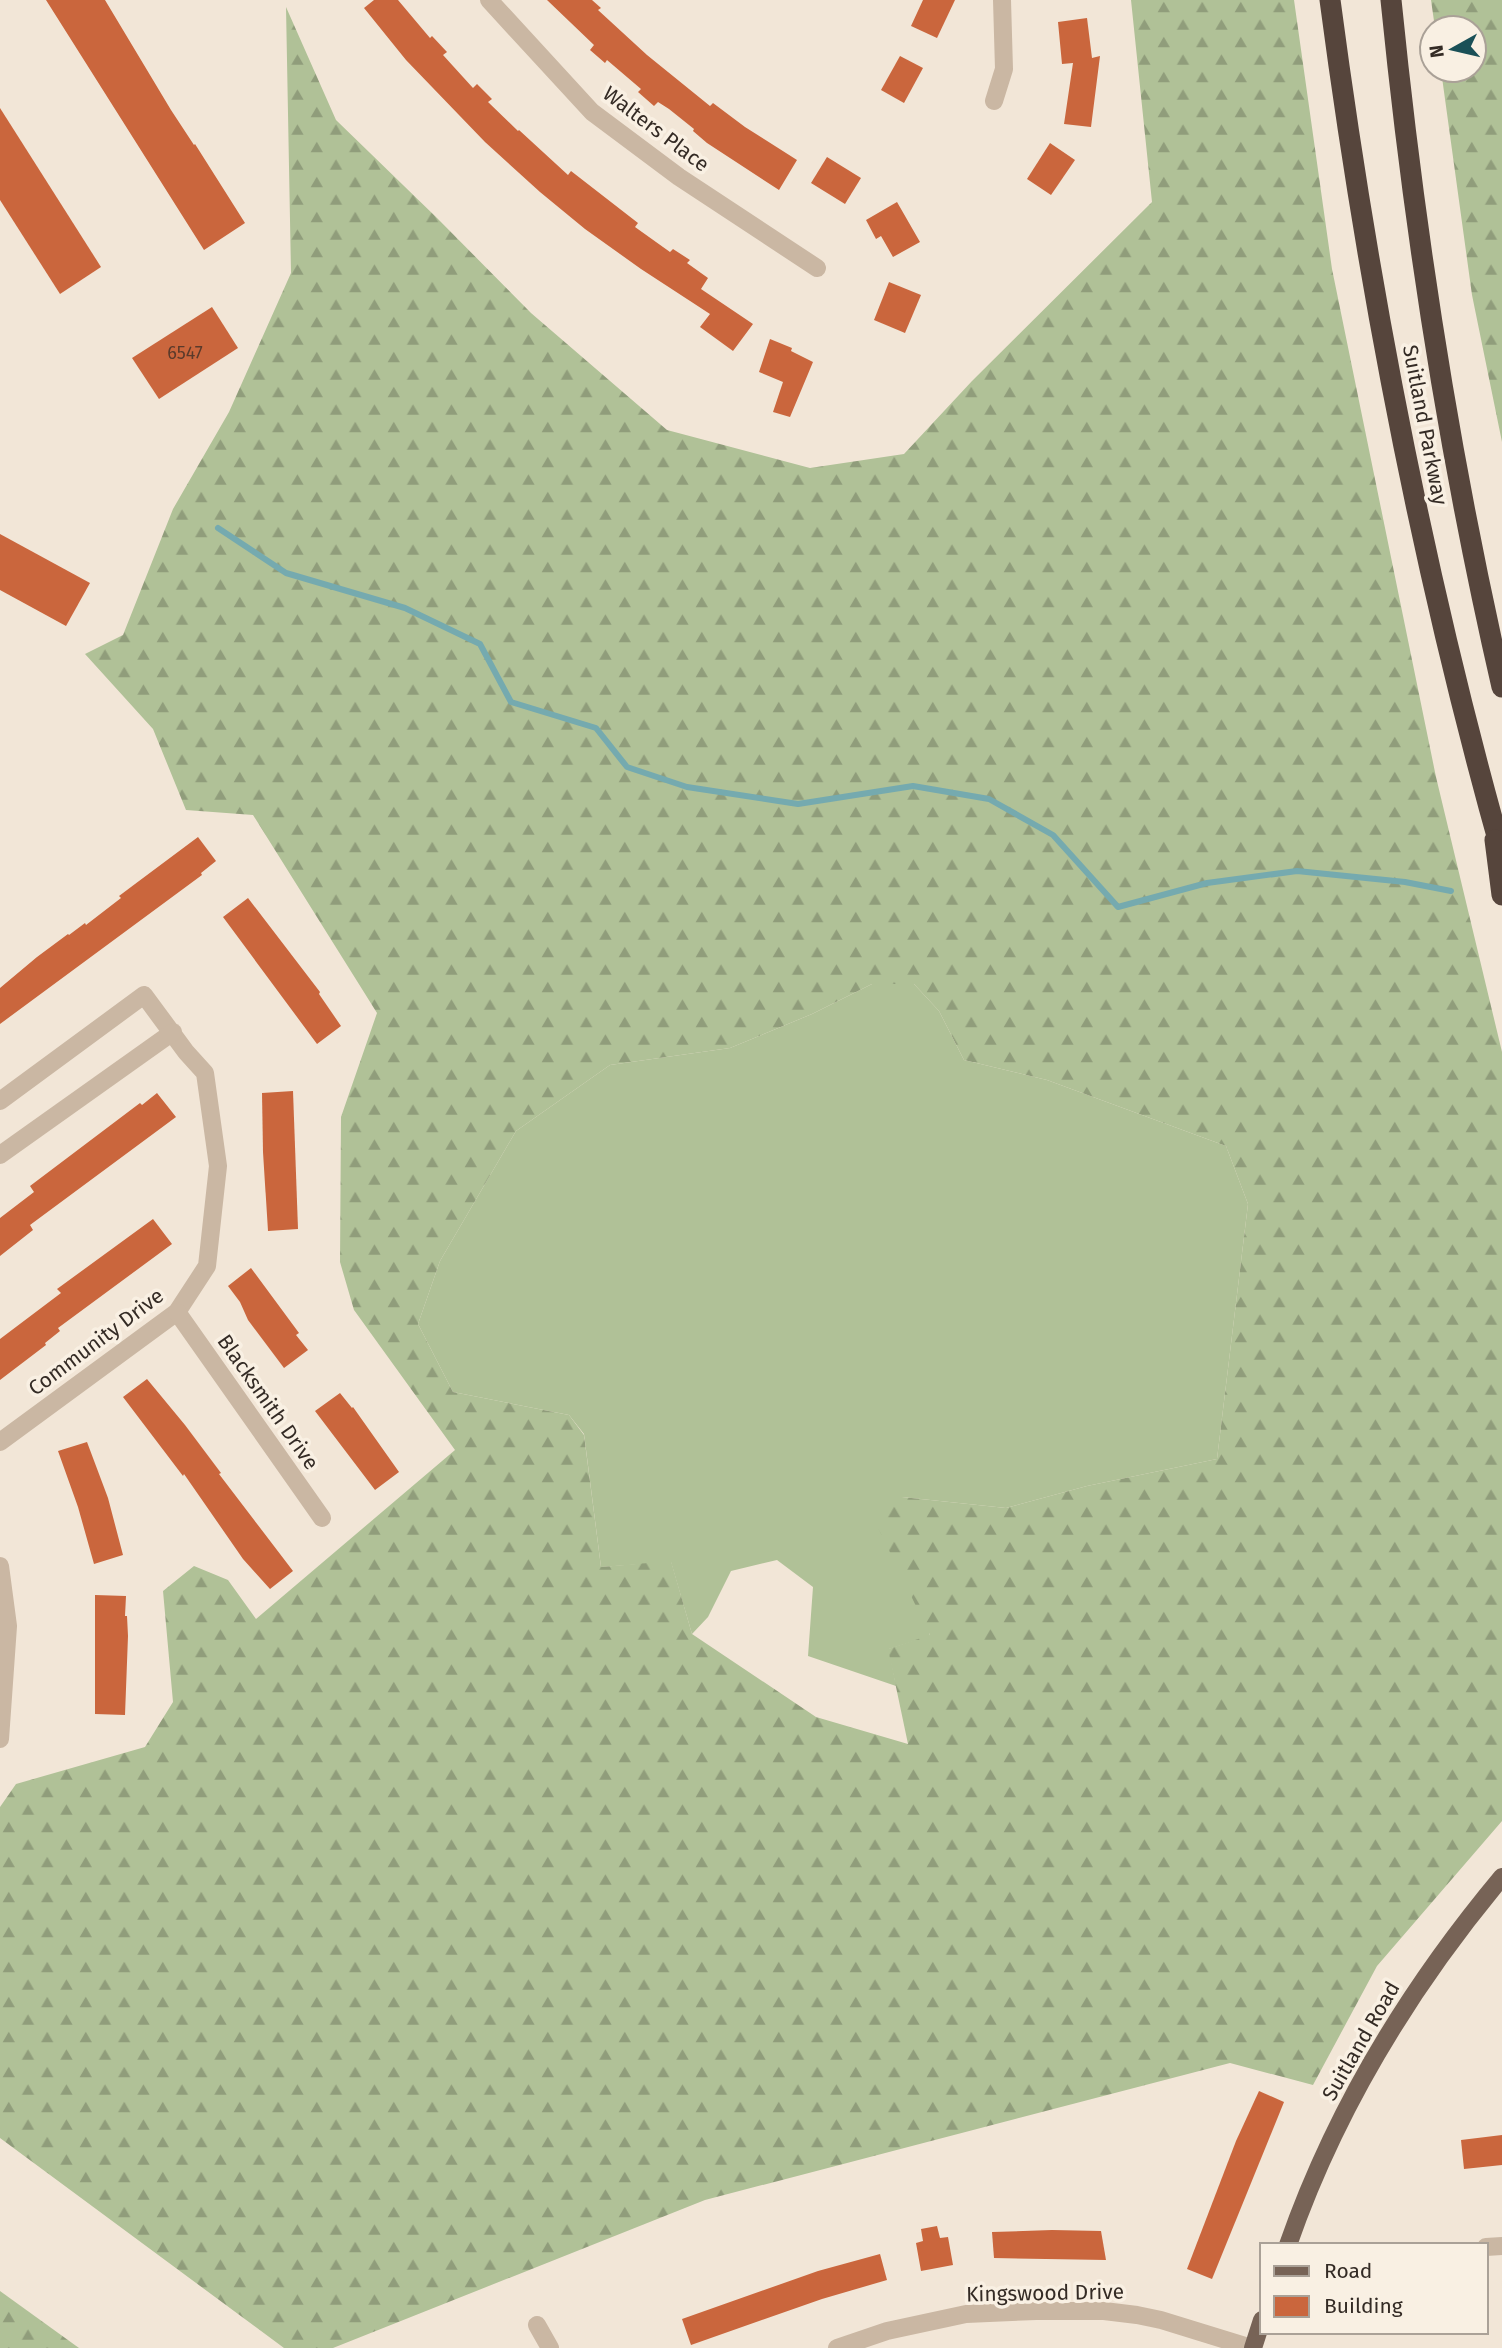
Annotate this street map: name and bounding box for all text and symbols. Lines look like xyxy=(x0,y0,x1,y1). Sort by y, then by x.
north arrow xyxy=(1418,14,1488,84)
text: N xyxy=(1424,43,1449,59)
street label: Walters Place xyxy=(598,81,714,177)
house number: 6547 xyxy=(167,342,203,364)
street label: Suitland Parkway xyxy=(1397,343,1453,508)
street label: Community Drive xyxy=(23,1283,169,1401)
street label: Blacksmith Drive xyxy=(212,1329,324,1475)
street label: Suitland Road xyxy=(1316,1977,1406,2105)
legend xyxy=(1260,2243,1488,2334)
text: Road xyxy=(1324,2258,1372,2284)
street label: Kingswood Drive xyxy=(966,2279,1124,2307)
text: Building xyxy=(1324,2293,1403,2319)

